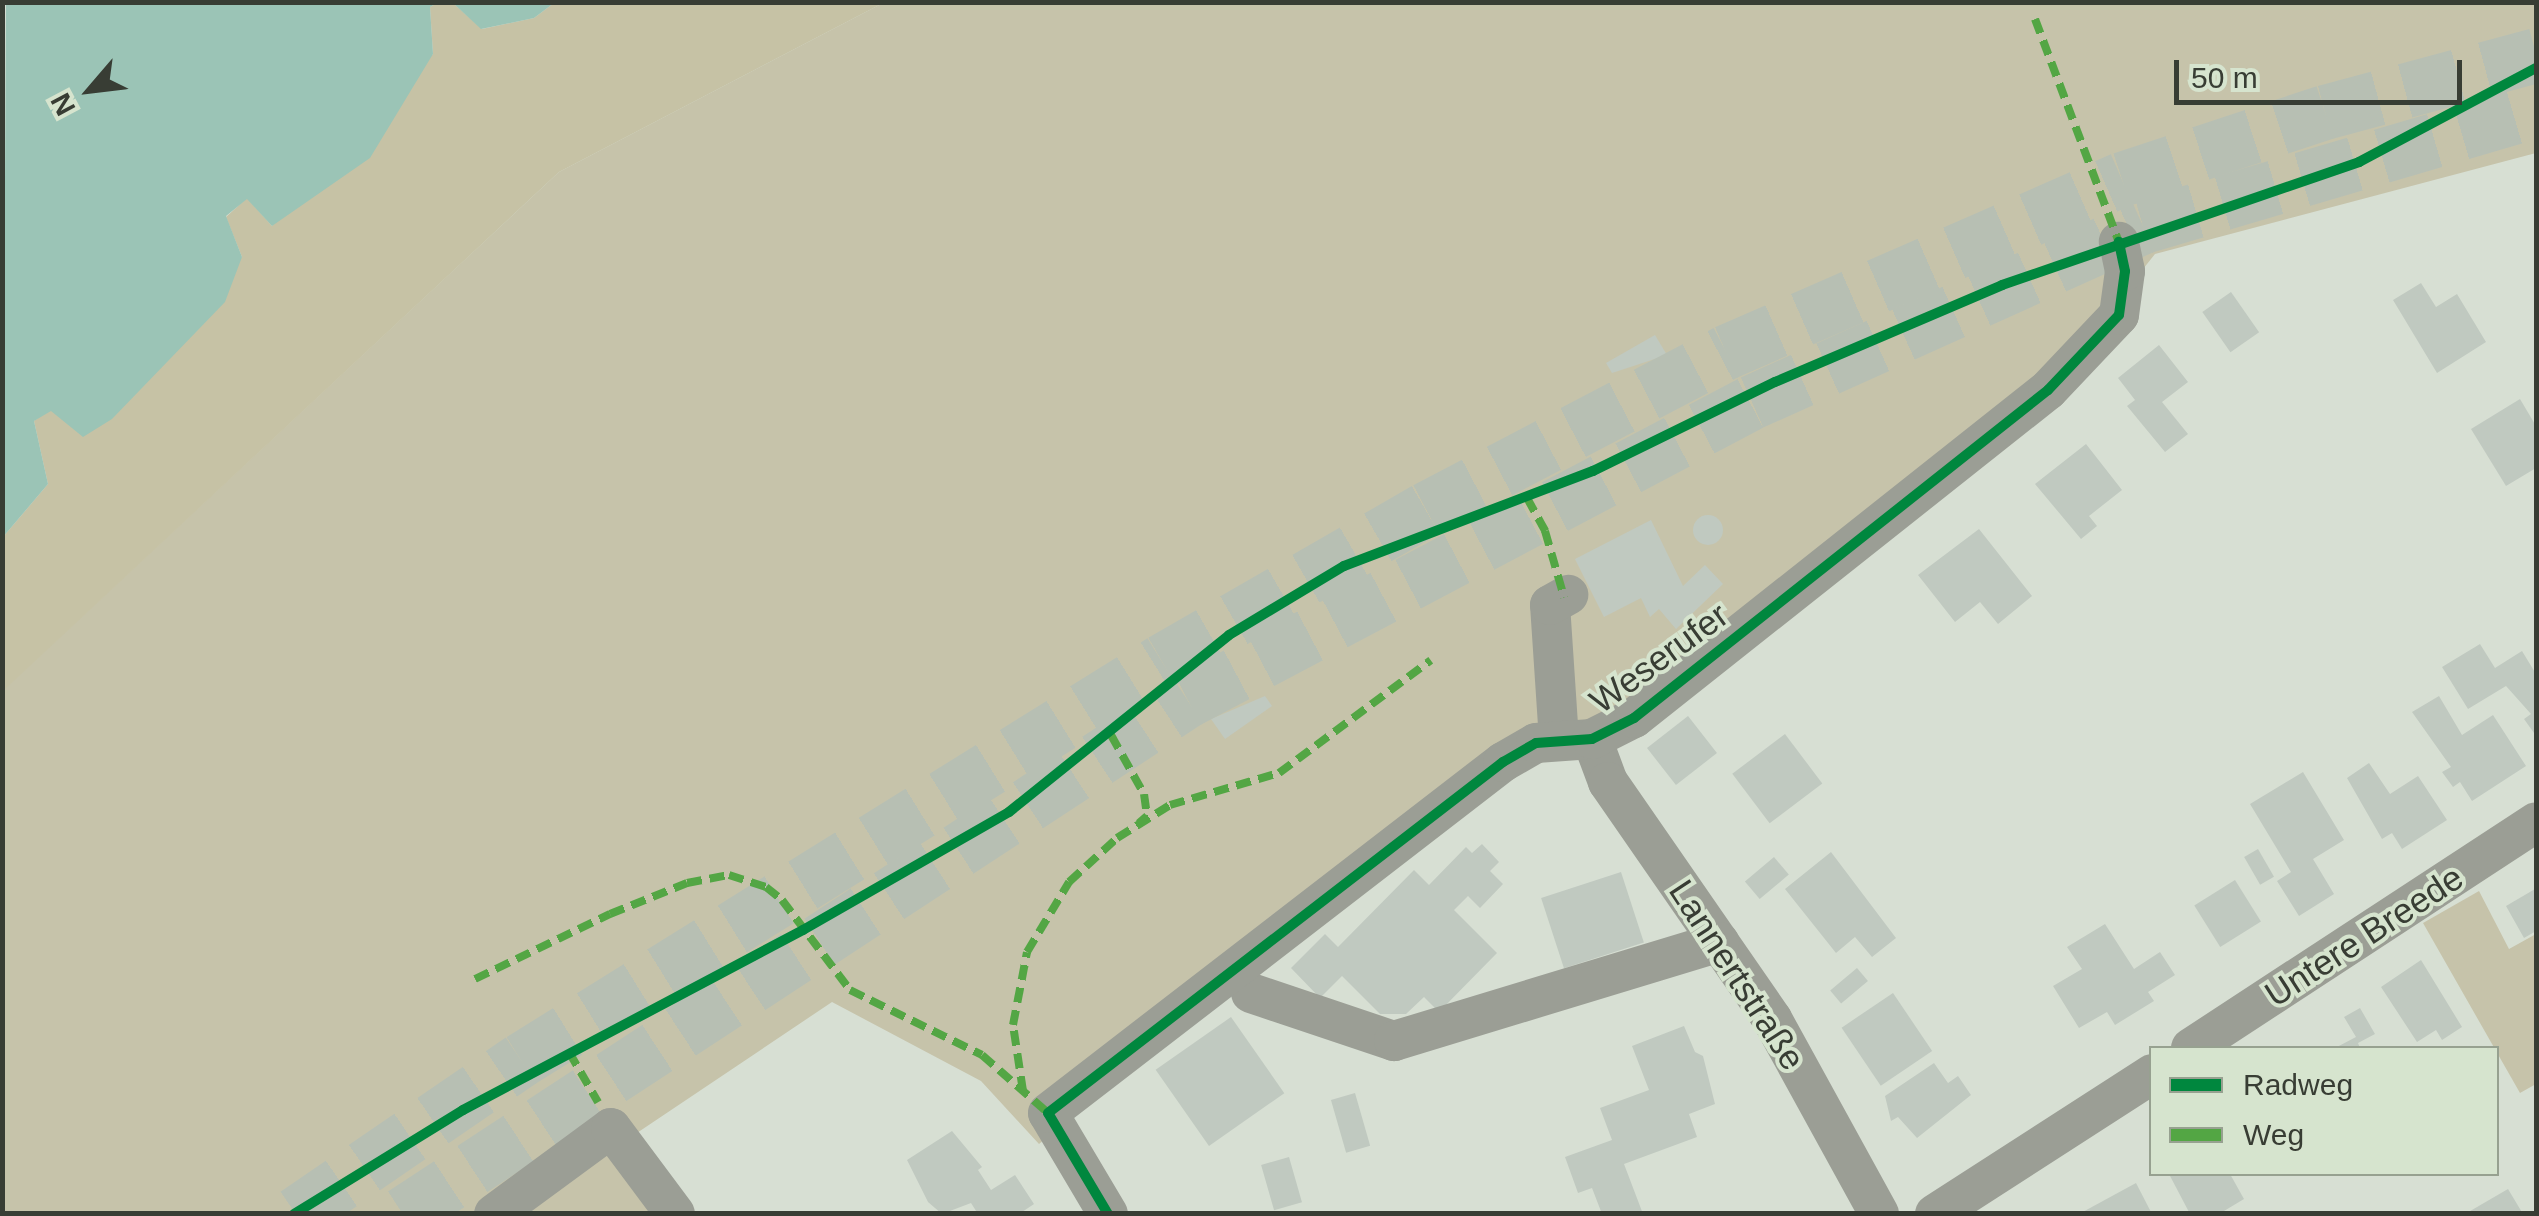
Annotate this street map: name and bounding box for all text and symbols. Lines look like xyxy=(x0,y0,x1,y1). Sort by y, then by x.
north arrow xyxy=(40,40,140,140)
scale bar xyxy=(2179,40,2466,102)
text: 50 m xyxy=(2191,61,2258,94)
text: N xyxy=(45,88,82,121)
street label: Weserufer xyxy=(1582,594,1736,722)
street label: Untere Breede xyxy=(2257,856,2471,1016)
street label: Lannertstraße xyxy=(1660,872,1814,1078)
legend xyxy=(2149,1046,2499,1176)
text: Radweg xyxy=(2243,1068,2353,1101)
text: Weg xyxy=(2243,1118,2304,1151)

